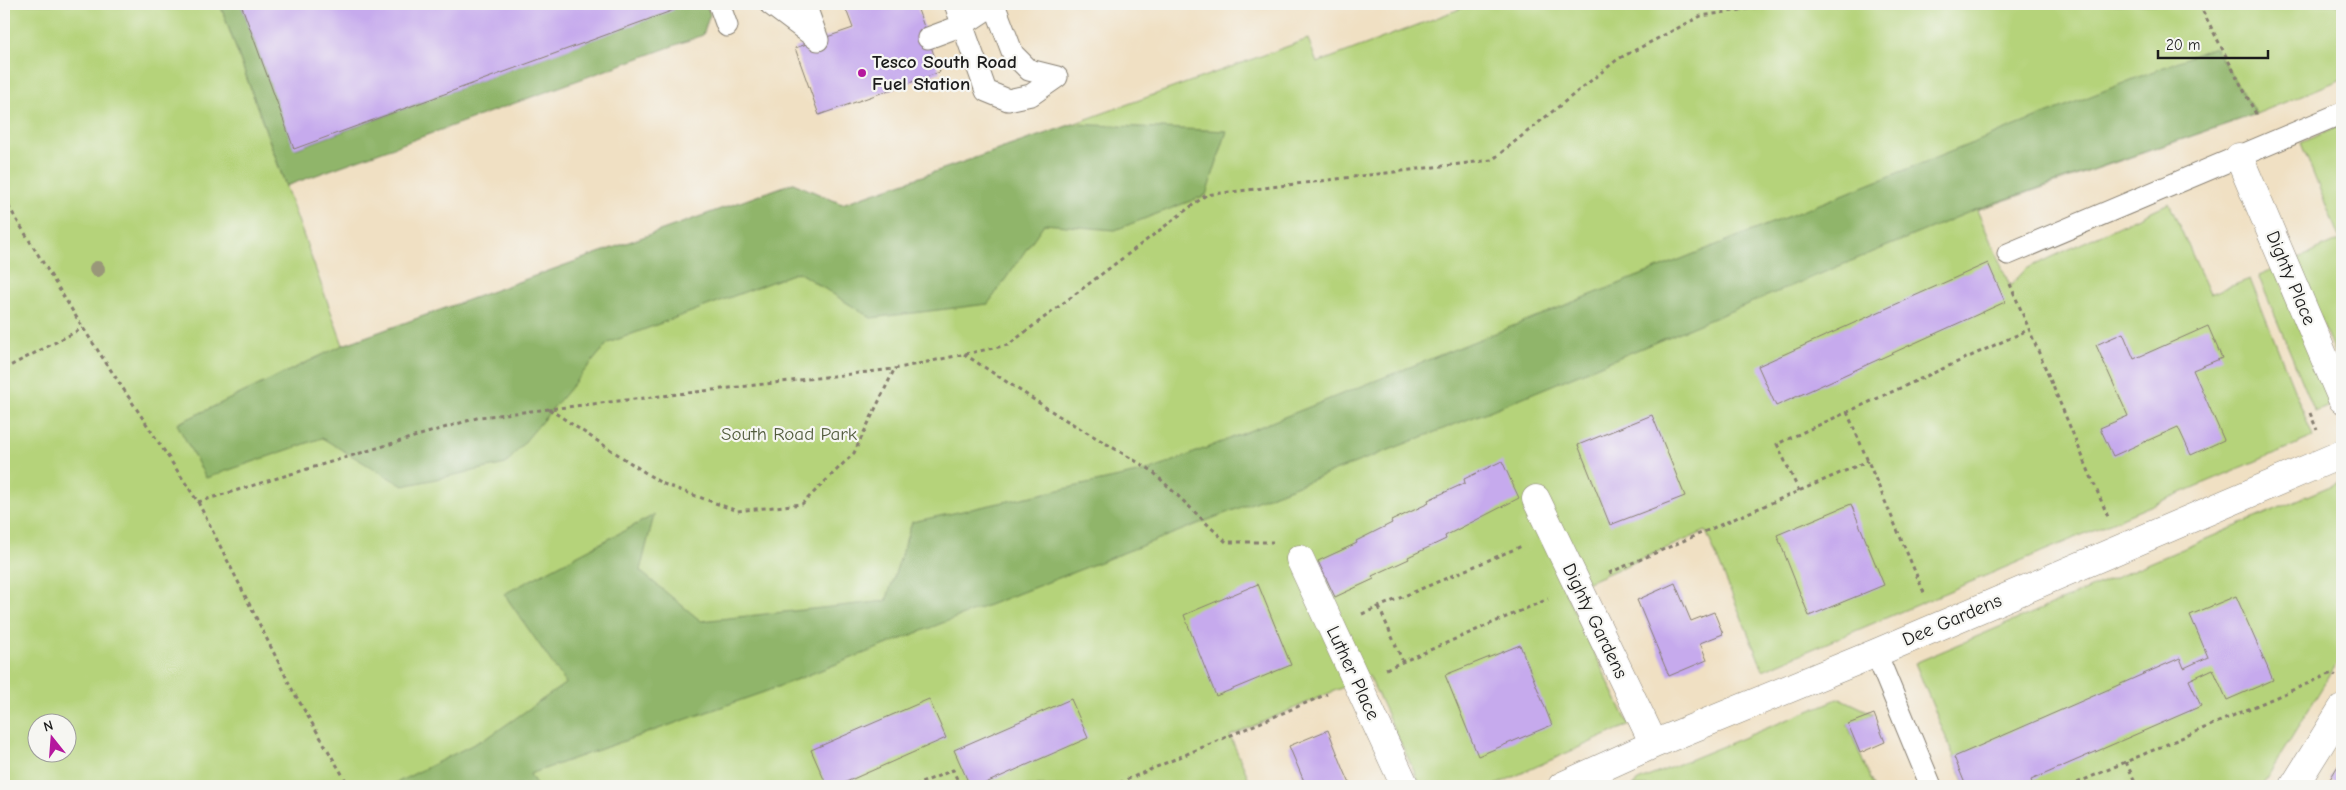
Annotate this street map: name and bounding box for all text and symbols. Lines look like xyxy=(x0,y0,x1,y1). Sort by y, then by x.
scale bar xyxy=(2158,28,2268,60)
text: 20 m xyxy=(2166,36,2200,54)
place label: Tesco South Road Fuel Station xyxy=(872,51,1017,95)
marker: Tesco South Road Fuel Station xyxy=(856,67,868,79)
street label: Dighty Place xyxy=(2261,228,2321,328)
park label: South Road Park xyxy=(721,423,858,445)
street label: Dighty Gardens xyxy=(1558,560,1632,682)
street label: Dee Gardens xyxy=(1899,589,2005,651)
street label: Luther Place xyxy=(1322,622,1384,724)
north arrow xyxy=(28,712,78,762)
text: N xyxy=(41,717,55,736)

